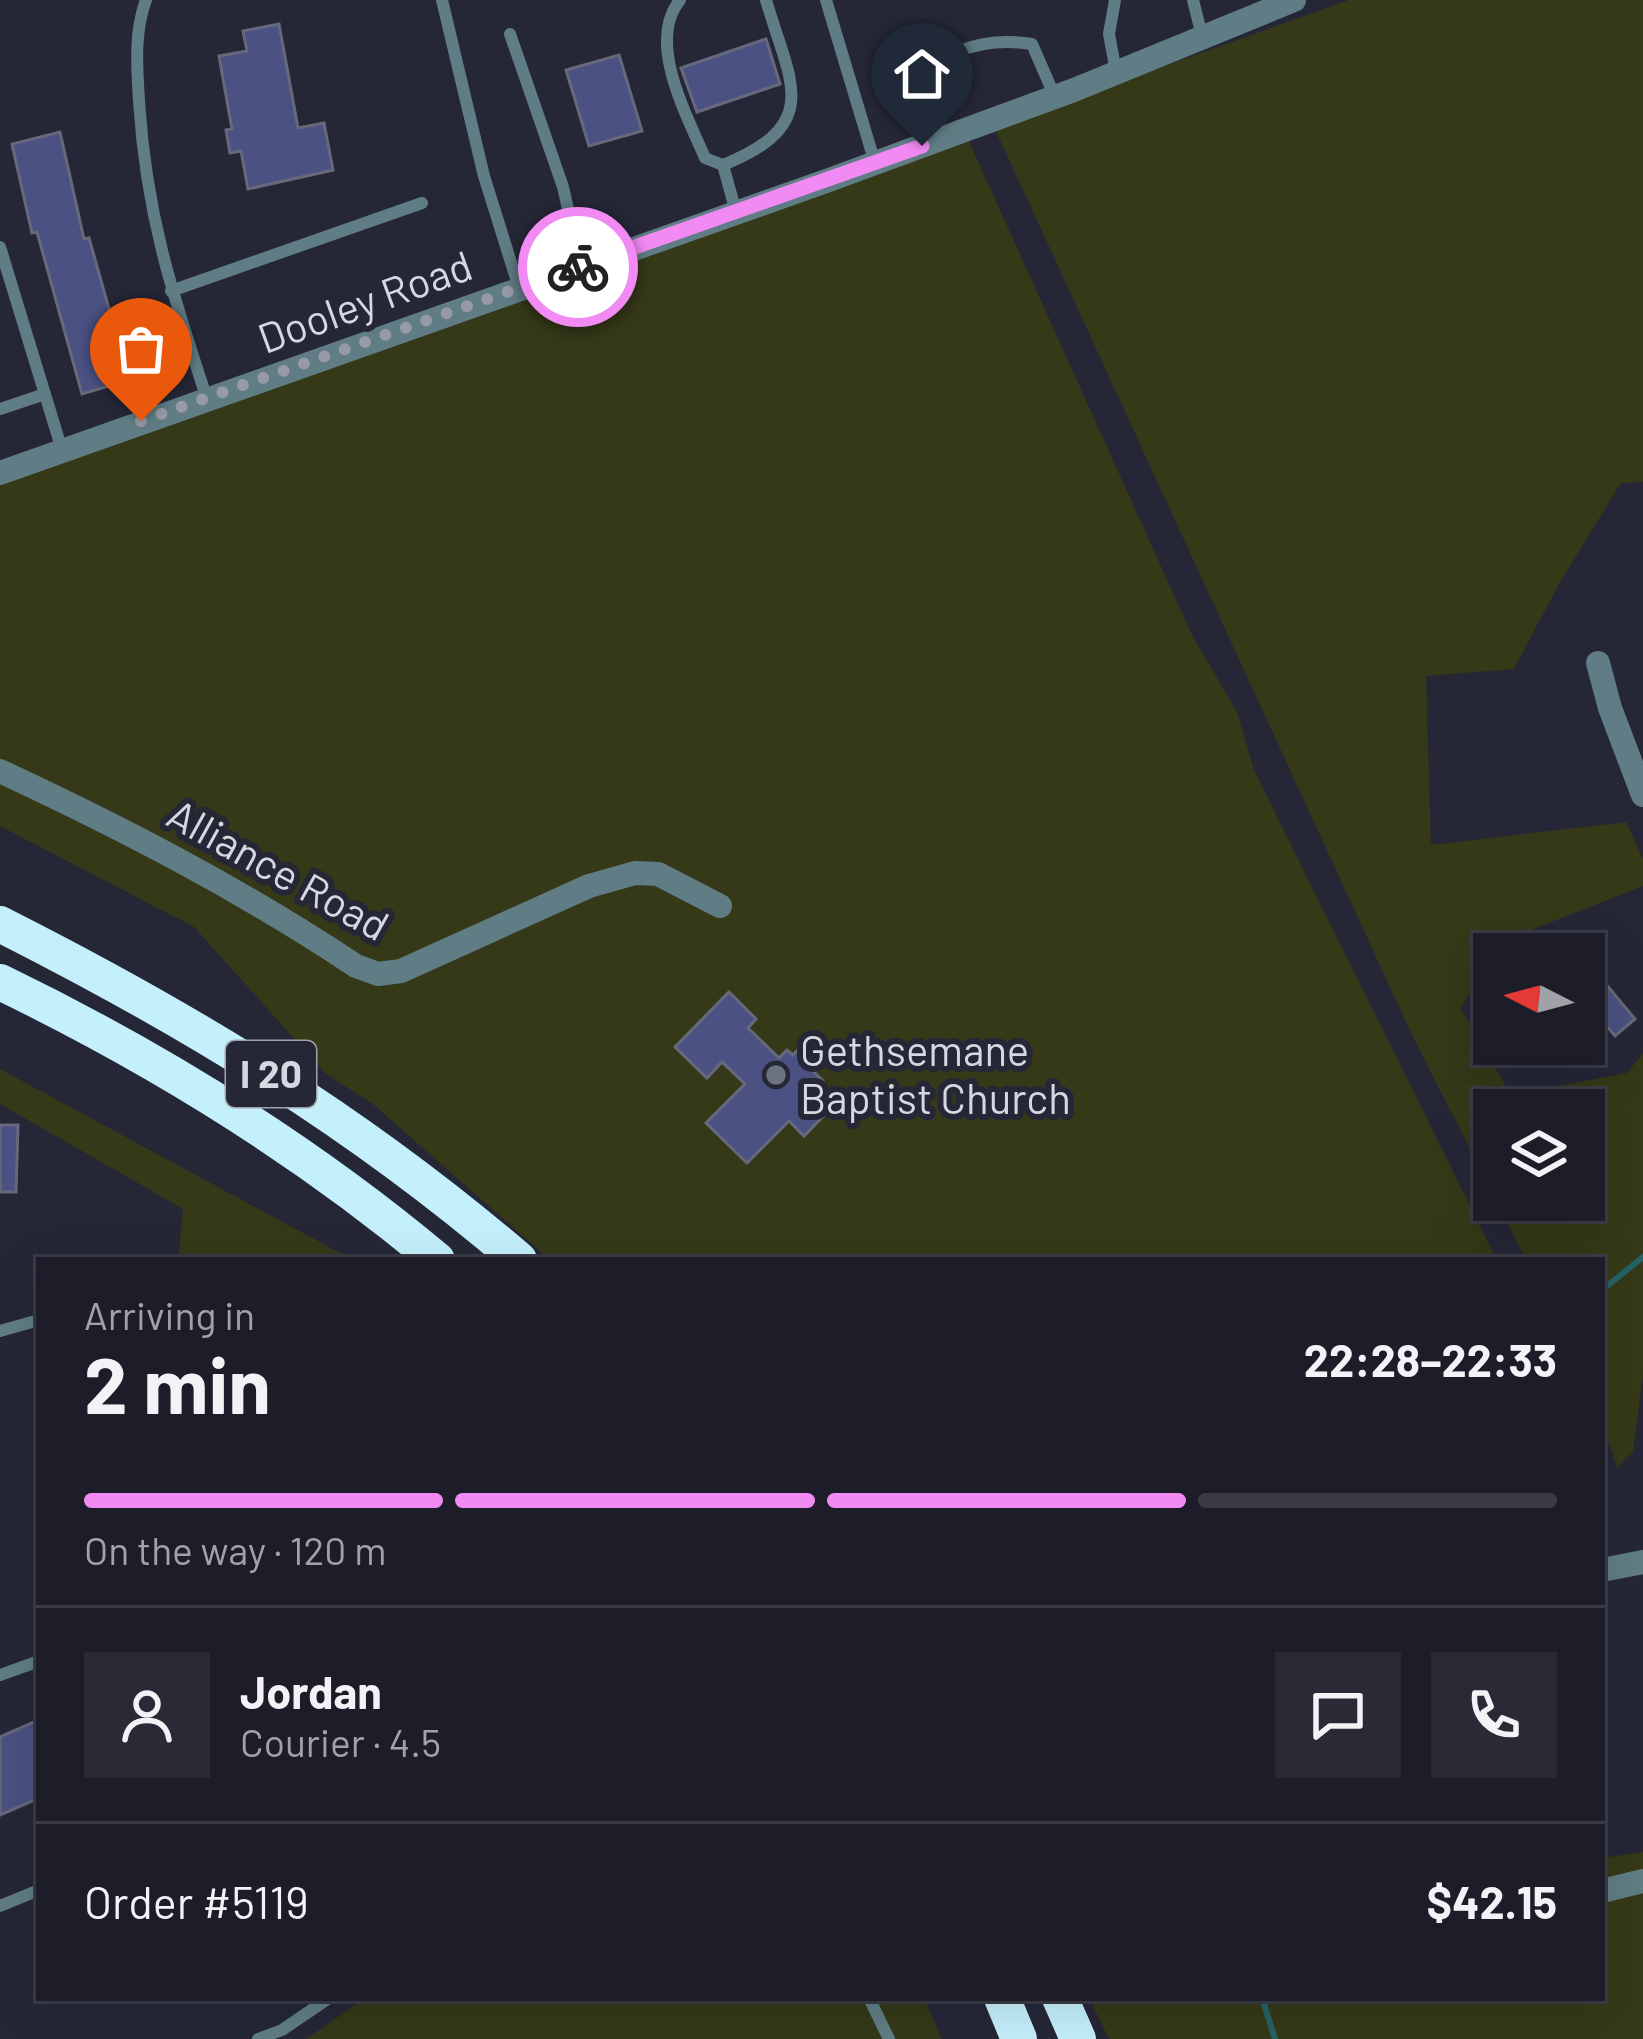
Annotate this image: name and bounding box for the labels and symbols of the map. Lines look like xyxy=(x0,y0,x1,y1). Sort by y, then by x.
pin xyxy=(871,23,973,146)
courier xyxy=(518,207,638,327)
street label: Dooley Road xyxy=(251,238,478,363)
pin xyxy=(90,298,192,421)
street label: Alliance Road xyxy=(160,787,398,949)
north arrow xyxy=(1473,933,1605,1065)
place label: Gethsemane Baptist Church xyxy=(800,1024,1071,1123)
road number: I 20 xyxy=(226,1041,316,1107)
marker: Gethsemane Baptist Church xyxy=(763,1062,789,1088)

